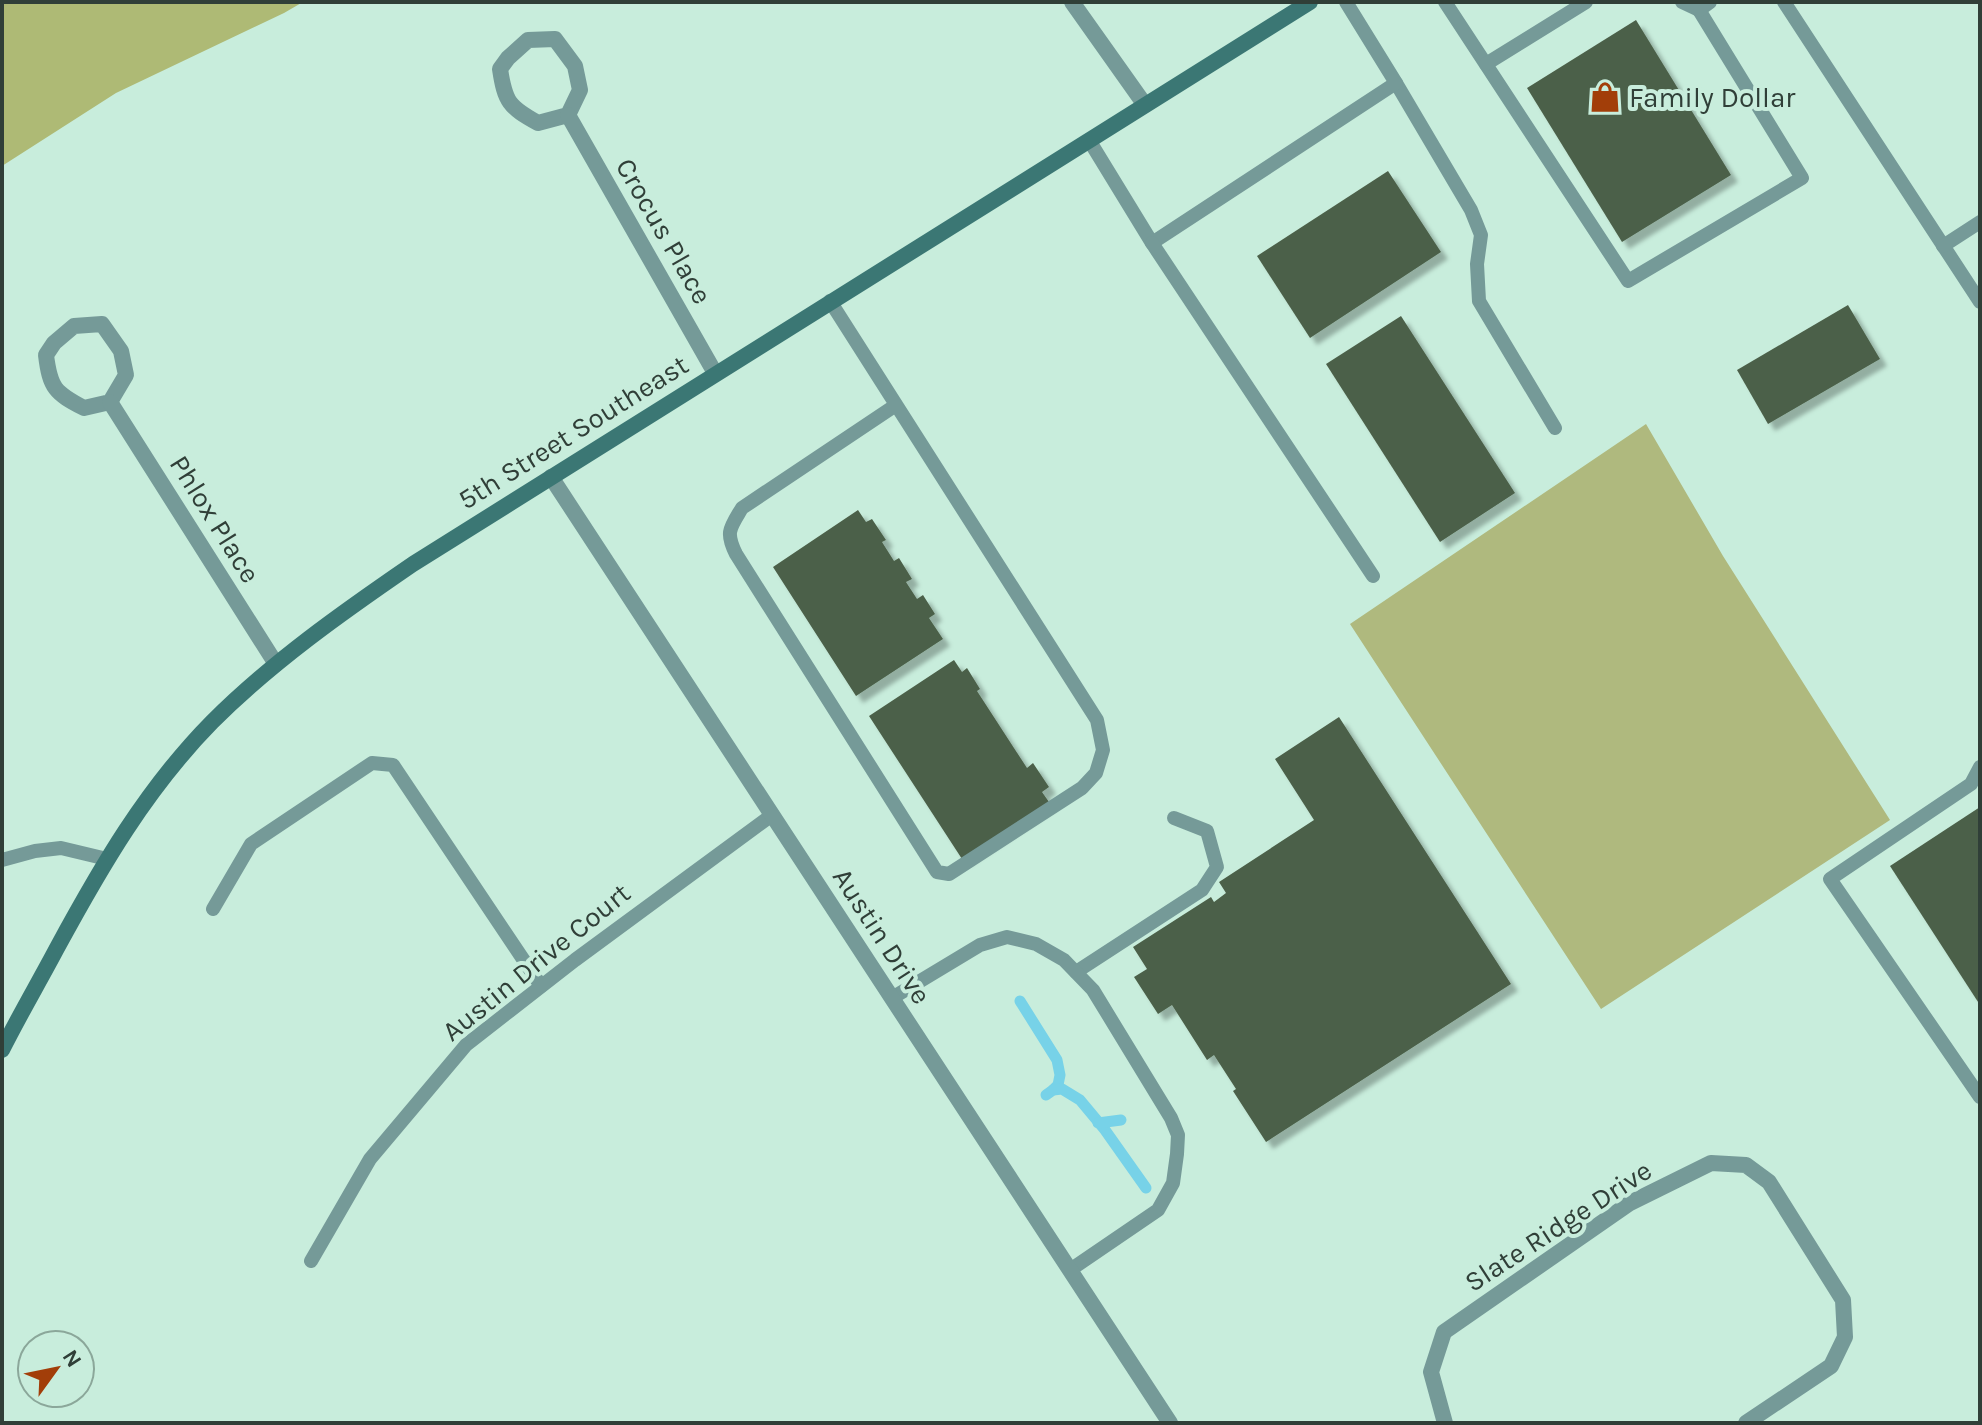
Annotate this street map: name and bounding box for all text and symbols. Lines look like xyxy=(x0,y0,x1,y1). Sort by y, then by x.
shop icon: Family Dollar xyxy=(1588,80,1622,114)
place label: Family Dollar xyxy=(1629,81,1796,114)
street label: Crocus Place xyxy=(609,152,719,310)
street label: 5th Street Southeast xyxy=(452,348,694,516)
street label: Phlox Place xyxy=(163,449,267,589)
street label: Austin Drive xyxy=(826,862,938,1010)
street label: Austin Drive Court xyxy=(435,876,637,1048)
street label: Slate Ridge Drive xyxy=(1458,1153,1658,1299)
north arrow xyxy=(16,1329,96,1409)
text: N xyxy=(57,1345,87,1372)

